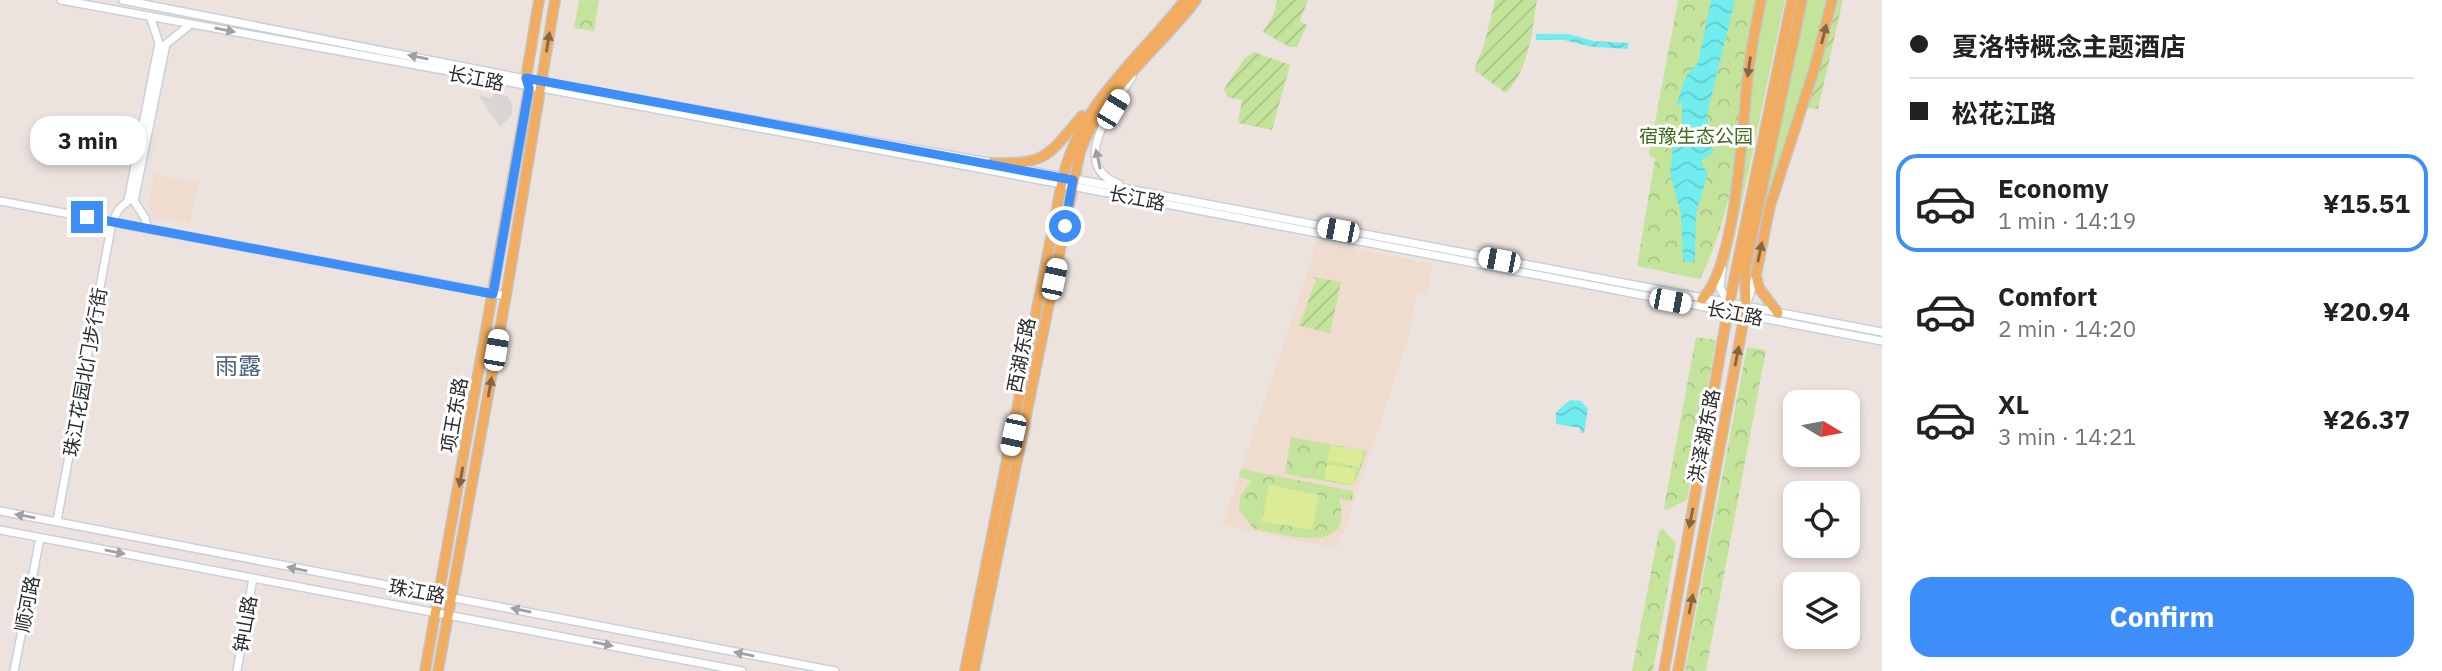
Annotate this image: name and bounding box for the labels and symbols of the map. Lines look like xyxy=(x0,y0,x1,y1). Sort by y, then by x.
one-way arrow xyxy=(1819,23,1830,45)
one-way arrow xyxy=(214,25,236,36)
one-way arrow xyxy=(543,31,554,53)
one-way arrow xyxy=(407,52,429,63)
one-way arrow xyxy=(1744,56,1755,78)
street label: 长江路 xyxy=(446,61,506,95)
car xyxy=(1094,86,1133,132)
callout: 3 min xyxy=(29,116,145,164)
park label: 宿豫生态公园 xyxy=(1639,124,1753,148)
one-way arrow xyxy=(1092,148,1103,170)
street label: 长江路 xyxy=(1107,181,1167,215)
route end xyxy=(71,201,103,233)
route start xyxy=(1049,210,1081,242)
car xyxy=(1316,216,1361,244)
one-way arrow xyxy=(1755,241,1766,263)
car xyxy=(1477,246,1522,274)
car xyxy=(1040,256,1069,302)
street label: 珠江花园北门步行街 xyxy=(58,286,112,458)
car xyxy=(1648,287,1693,315)
street label: 长江路 xyxy=(1705,296,1765,330)
street label: 西湖东路 xyxy=(1002,315,1040,395)
car xyxy=(483,327,510,373)
one-way arrow xyxy=(1732,345,1743,367)
district label: 雨露 xyxy=(215,350,261,380)
street label: 项王东路 xyxy=(436,375,472,455)
one-way arrow xyxy=(484,376,495,398)
street label: 洪泽湖东路 xyxy=(1683,387,1725,485)
north arrow xyxy=(1783,390,1860,467)
car xyxy=(999,412,1028,458)
one-way arrow xyxy=(455,466,466,488)
one-way arrow xyxy=(1685,507,1696,529)
one-way arrow xyxy=(14,510,36,521)
one-way arrow xyxy=(104,546,126,557)
one-way arrow xyxy=(286,563,308,574)
street label: 顺河路 xyxy=(10,574,44,634)
street label: 珠江路 xyxy=(387,574,447,608)
one-way arrow xyxy=(1685,593,1696,615)
street label: 钟山路 xyxy=(228,594,262,654)
one-way arrow xyxy=(510,604,532,615)
one-way arrow xyxy=(593,639,615,650)
one-way arrow xyxy=(733,648,755,659)

